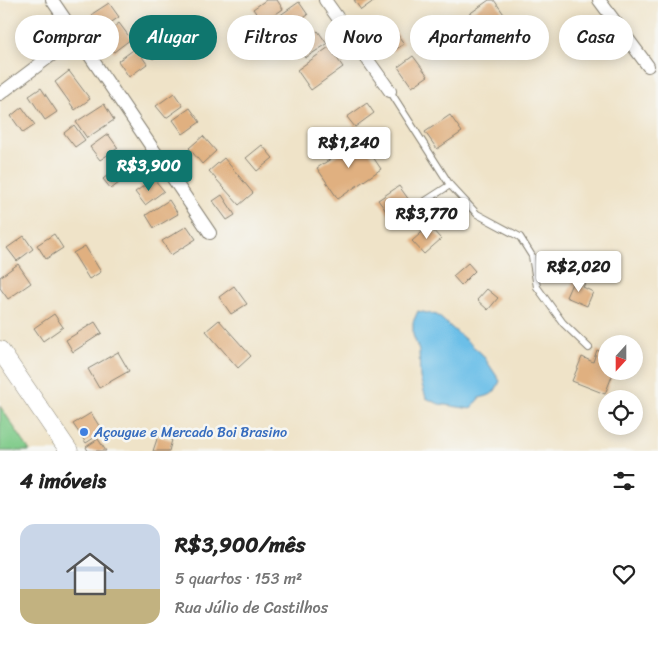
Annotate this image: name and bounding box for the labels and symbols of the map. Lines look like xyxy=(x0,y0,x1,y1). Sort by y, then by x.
pin: R$1,240 xyxy=(303,126,395,169)
pin: R$3,900 xyxy=(103,150,195,192)
pin: R$3,770 xyxy=(381,198,473,240)
pin: R$2,020 xyxy=(533,250,625,293)
north arrow xyxy=(598,335,642,380)
place label: Açougue e Mercado Boi Brasino xyxy=(93,420,287,445)
marker: Açougue e Mercado Boi Brasino xyxy=(78,426,90,438)

